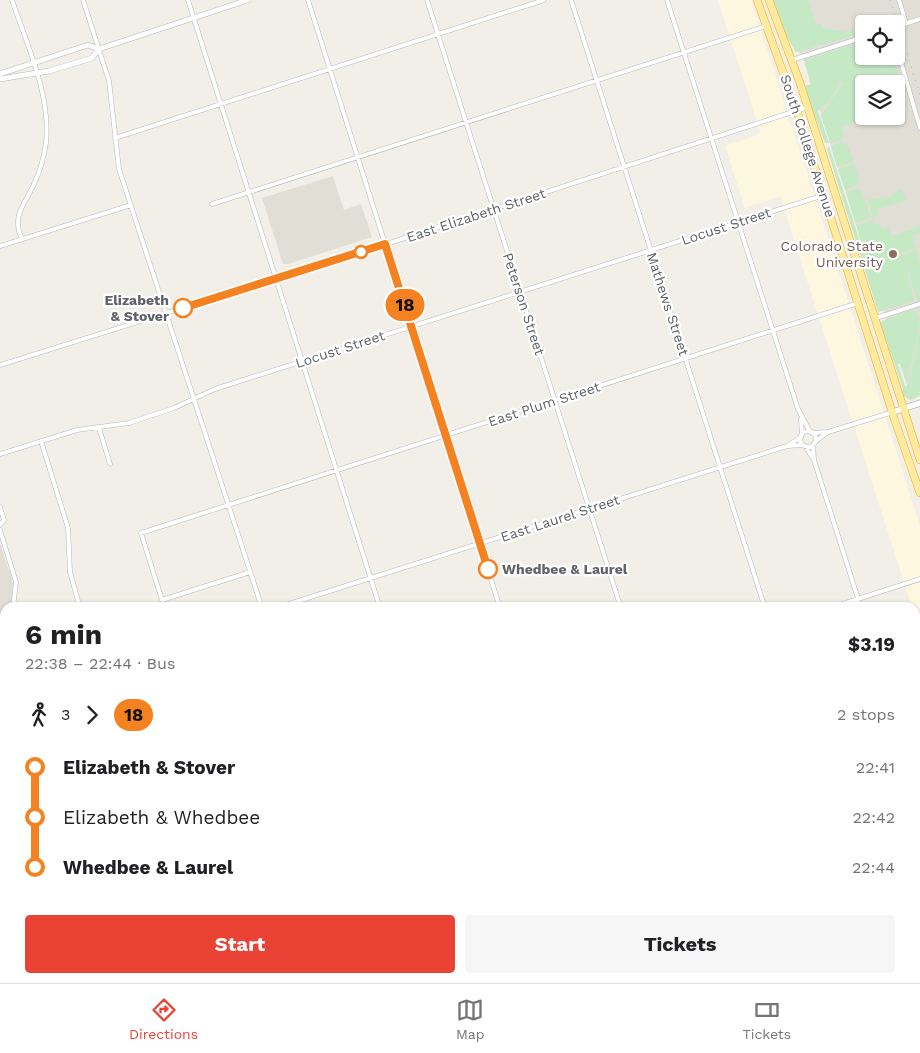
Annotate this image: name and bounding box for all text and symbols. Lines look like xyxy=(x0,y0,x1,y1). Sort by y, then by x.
map controls xyxy=(855,15,905,125)
button: locate xyxy=(855,15,905,65)
street label: South College Avenue xyxy=(777,73,839,219)
button: layers xyxy=(855,75,905,125)
street label: East Elizabeth Street xyxy=(404,185,548,245)
street label: Locust Street xyxy=(679,204,773,248)
place label: Colorado State University xyxy=(780,238,884,270)
unlabelled marker xyxy=(354,245,368,259)
marker: Colorado State University xyxy=(887,248,899,260)
street label: Mathews Street xyxy=(644,250,692,358)
street label: Peterson Street xyxy=(500,251,548,357)
line badge: 18 xyxy=(382,289,428,321)
place label: Elizabeth & Stover xyxy=(104,292,169,324)
text: 18 xyxy=(395,294,415,315)
marker: Elizabeth & Stover xyxy=(173,298,193,318)
street label: Locust Street xyxy=(293,327,387,371)
street label: East Plum Street xyxy=(486,378,602,430)
street label: East Laurel Street xyxy=(499,491,622,545)
marker: Whedbee & Laurel xyxy=(478,559,498,579)
place label: Whedbee & Laurel xyxy=(502,561,628,577)
text: 6 min xyxy=(25,618,102,651)
text: $3.19 xyxy=(848,633,895,656)
text: 22:38 – 22:44 · Bus xyxy=(25,654,175,673)
icon: walk xyxy=(25,701,53,729)
icon: forward xyxy=(78,701,106,729)
text: 18 xyxy=(124,704,143,725)
text: 3 xyxy=(61,705,70,724)
text: 2 stops xyxy=(837,705,895,724)
text: Elizabeth & Stover xyxy=(63,756,235,779)
text: 22:41 xyxy=(856,758,895,777)
text: Elizabeth & Whedbee xyxy=(63,806,260,829)
text: 22:42 xyxy=(853,808,895,827)
text: Whedbee & Laurel xyxy=(63,856,233,879)
text: 22:44 xyxy=(852,858,895,877)
button: Start xyxy=(25,915,455,973)
button: Tickets xyxy=(465,915,895,973)
tab: Directions xyxy=(129,996,198,1042)
tab: Map xyxy=(456,996,485,1042)
tab: Tickets xyxy=(742,996,791,1042)

